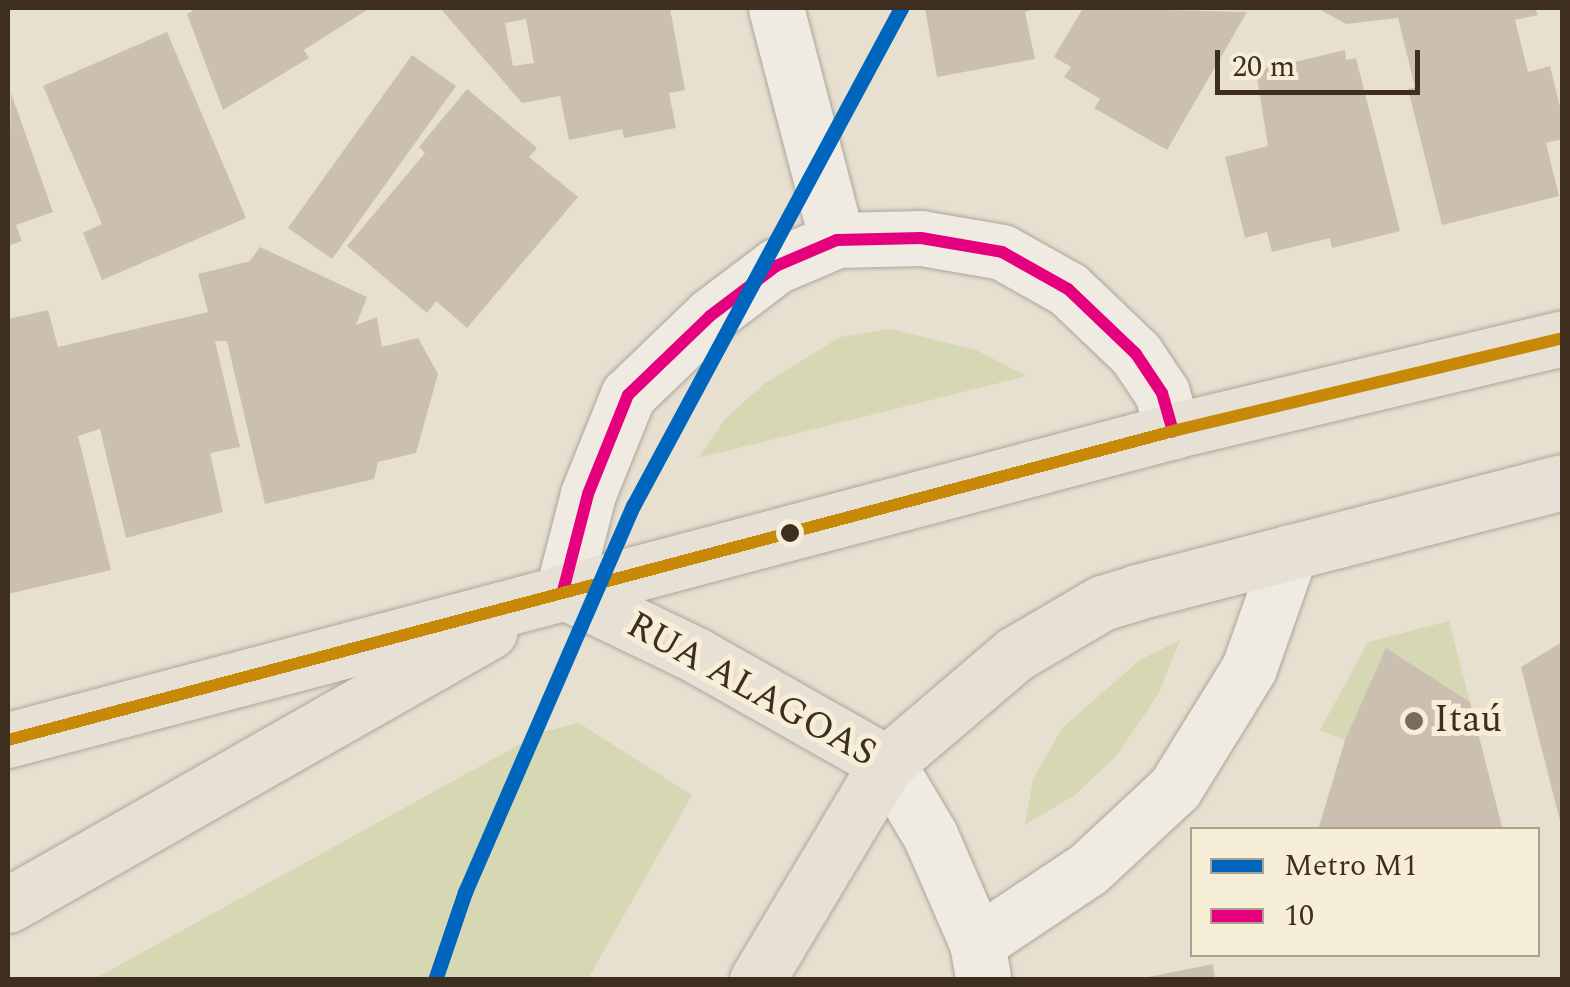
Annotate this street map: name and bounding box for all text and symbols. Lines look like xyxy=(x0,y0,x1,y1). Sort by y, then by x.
scale bar xyxy=(1220,30,1425,92)
text: 20 m xyxy=(1232,44,1295,90)
unlabelled marker xyxy=(780,523,800,543)
street label: RUA ALAGOAS xyxy=(618,603,884,777)
place label: Itaú xyxy=(1434,698,1502,744)
marker: Itaú xyxy=(1403,710,1425,732)
legend xyxy=(1190,827,1540,957)
text: Metro M1 xyxy=(1284,843,1418,889)
text: 10 xyxy=(1284,893,1314,939)

